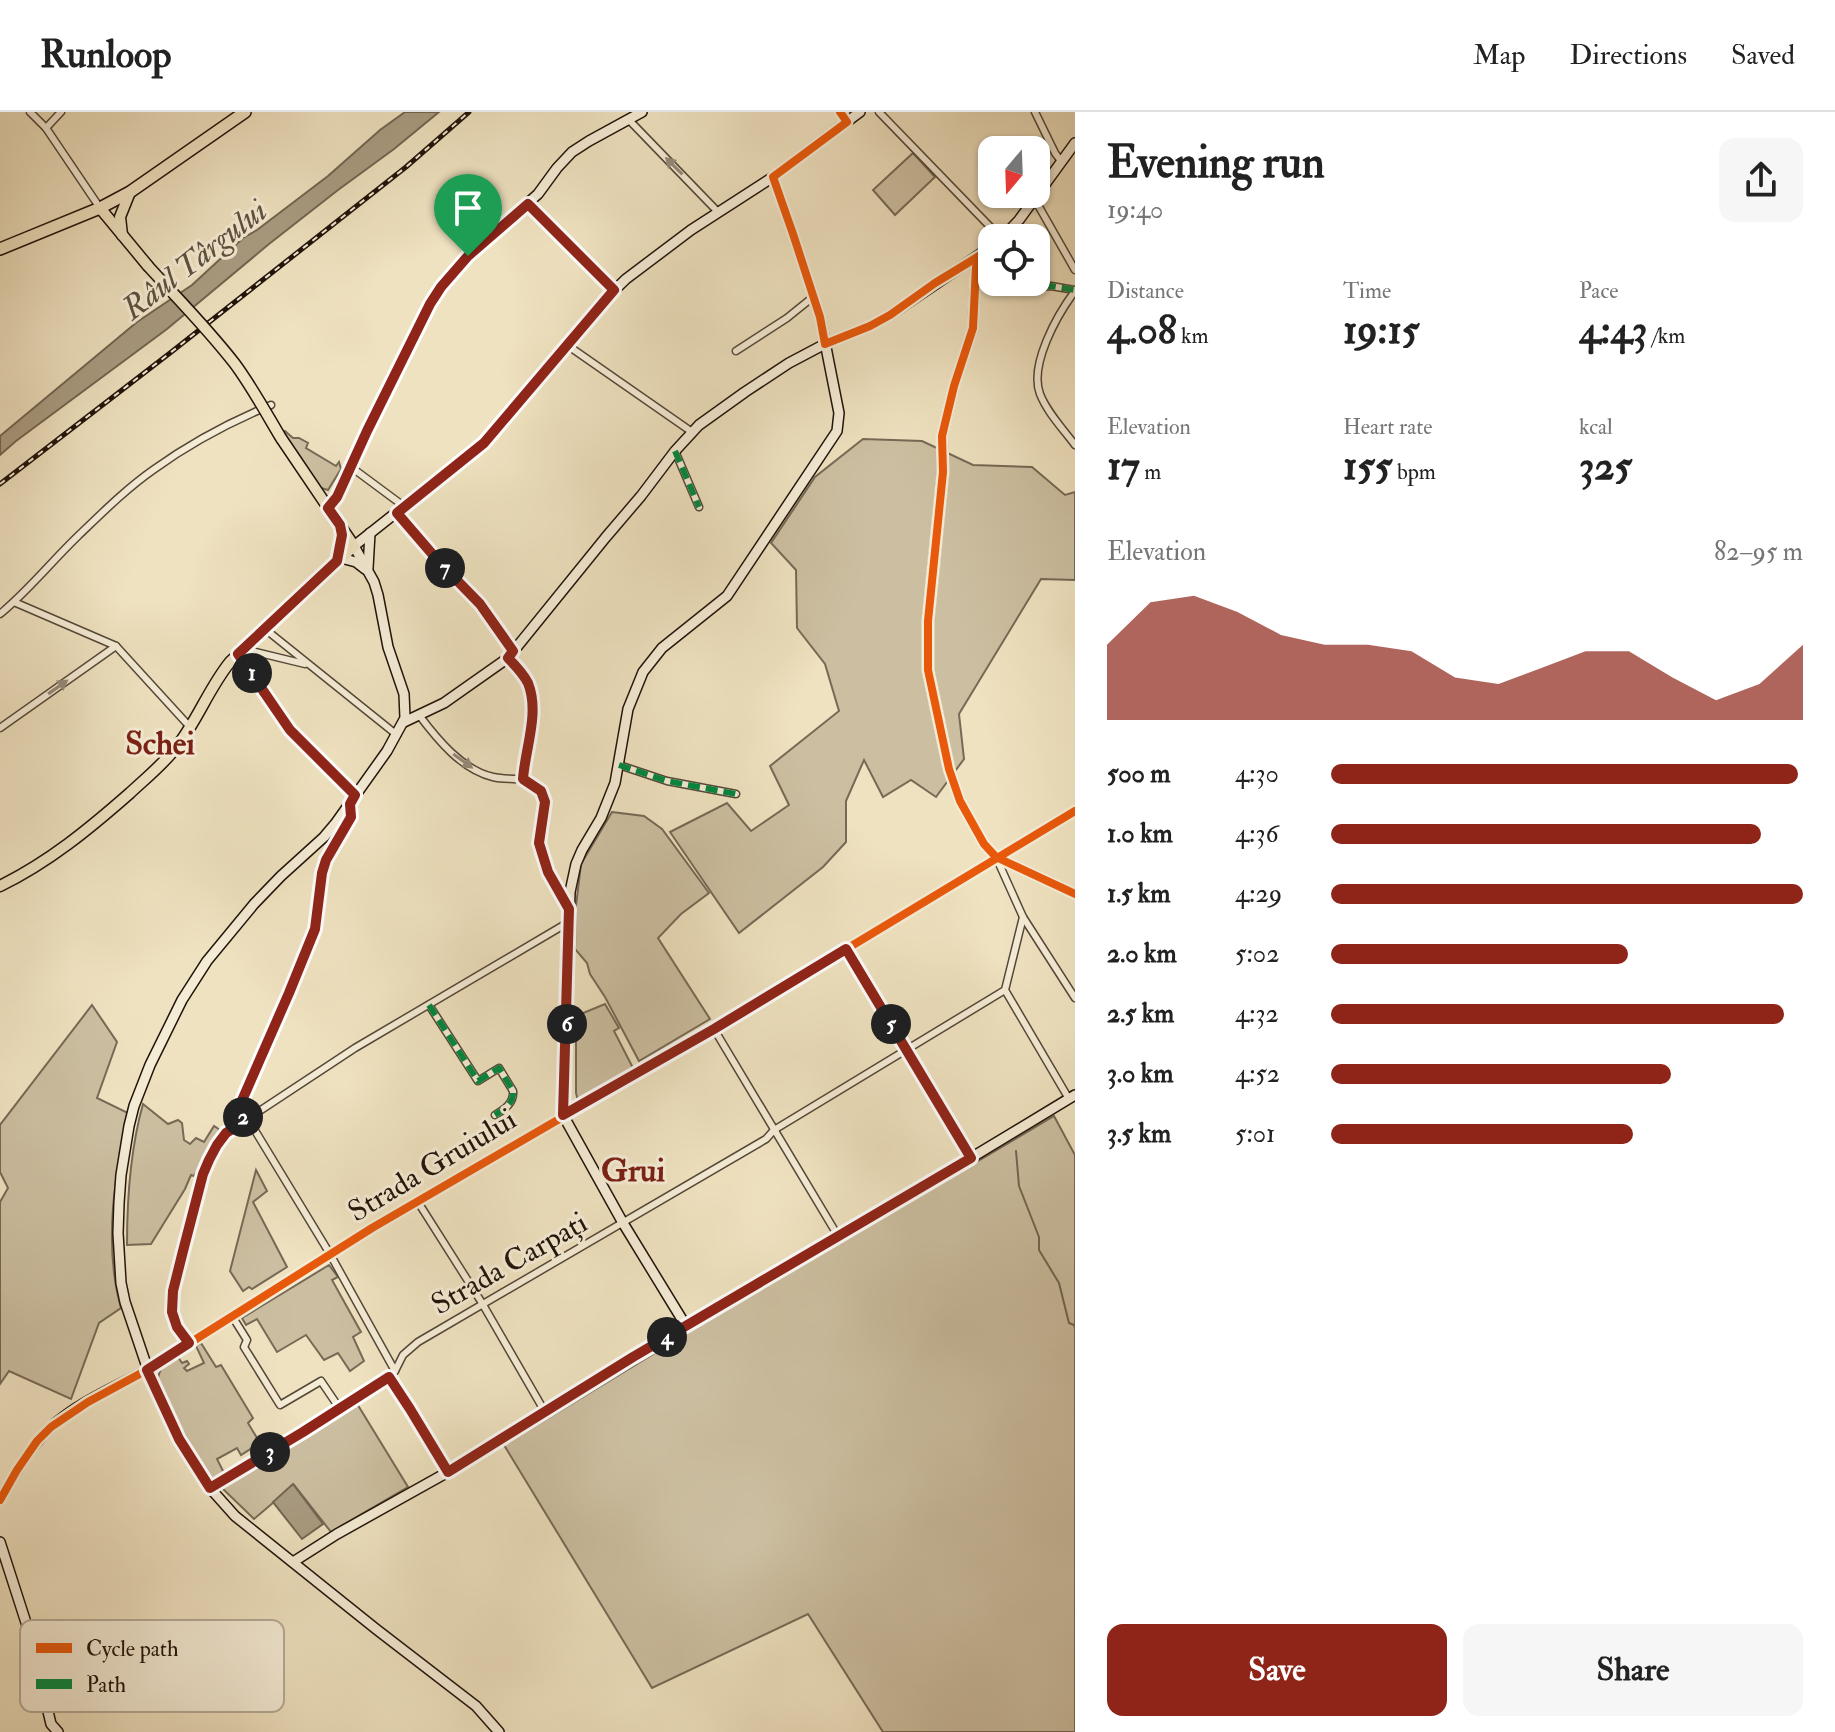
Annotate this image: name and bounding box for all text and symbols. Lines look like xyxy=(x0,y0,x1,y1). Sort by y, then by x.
text: Runloop xyxy=(40,31,171,79)
text: Map xyxy=(1473,38,1526,73)
text: Directions xyxy=(1570,38,1687,73)
text: Saved xyxy=(1731,38,1795,73)
north arrow xyxy=(978,136,1050,208)
map controls xyxy=(978,136,1050,296)
text: Evening run xyxy=(1107,136,1325,191)
button: share xyxy=(1719,138,1803,222)
one-way arrow xyxy=(665,157,684,176)
pin xyxy=(434,174,502,256)
icon: arrive xyxy=(446,186,490,230)
water label: Râul Târgului xyxy=(113,191,275,329)
text: 19:40 xyxy=(1107,194,1163,226)
button: locate xyxy=(978,224,1050,296)
text: Distance xyxy=(1107,277,1184,305)
text: Time xyxy=(1343,277,1391,305)
text: Pace xyxy=(1579,277,1618,305)
text: 4.08 xyxy=(1107,305,1176,356)
text: 19:15 xyxy=(1343,305,1419,356)
text: 4:43 xyxy=(1579,305,1647,356)
text: km xyxy=(1176,322,1209,350)
text: /km xyxy=(1647,322,1685,350)
text: Elevation xyxy=(1107,413,1191,441)
text: Heart rate xyxy=(1343,413,1433,441)
text: kcal xyxy=(1579,413,1613,441)
text: 17 xyxy=(1107,441,1140,492)
text: 155 xyxy=(1343,441,1392,492)
text: 325 xyxy=(1579,441,1632,492)
text: m xyxy=(1140,458,1161,486)
text: bpm xyxy=(1392,458,1436,486)
text: Elevation xyxy=(1107,536,1206,568)
text: 82–95 m xyxy=(1714,536,1803,568)
pin: 7 xyxy=(425,548,465,588)
text: 7 xyxy=(440,554,450,582)
pin: 1 xyxy=(232,653,272,693)
text: 1 xyxy=(248,659,256,687)
one-way arrow xyxy=(48,680,69,695)
district label: Schei xyxy=(125,724,195,764)
one-way arrow xyxy=(453,752,473,768)
text: 500 m xyxy=(1107,758,1171,790)
text: 4:30 xyxy=(1235,758,1279,790)
text: 1.0 km xyxy=(1107,818,1173,850)
text: 4:36 xyxy=(1235,818,1279,850)
text: 1.5 km xyxy=(1107,878,1170,910)
text: 4:29 xyxy=(1235,878,1282,910)
text: 2.0 km xyxy=(1107,938,1177,970)
text: 5:02 xyxy=(1235,938,1279,970)
text: 2.5 km xyxy=(1107,998,1174,1030)
text: 4:32 xyxy=(1235,998,1279,1030)
pin: 6 xyxy=(547,1004,587,1044)
pin: 5 xyxy=(871,1004,911,1044)
text: 6 xyxy=(561,1010,573,1038)
text: 5 xyxy=(886,1010,896,1038)
text: 3.0 km xyxy=(1107,1058,1173,1090)
text: 4:52 xyxy=(1235,1058,1280,1090)
pin: 2 xyxy=(223,1097,263,1137)
street label: Strada Gruiului xyxy=(341,1101,523,1230)
text: 2 xyxy=(237,1103,249,1131)
text: 3.5 km xyxy=(1107,1118,1171,1150)
text: 5:01 xyxy=(1235,1118,1275,1150)
district label: Grui xyxy=(601,1151,665,1191)
street label: Strada Carpați xyxy=(425,1204,594,1323)
pin: 4 xyxy=(647,1317,687,1357)
text: 4 xyxy=(661,1323,673,1351)
pin: 3 xyxy=(250,1432,290,1472)
text: 3 xyxy=(266,1438,274,1466)
legend xyxy=(20,1620,284,1712)
button: Save xyxy=(1107,1624,1447,1716)
button: Share xyxy=(1463,1624,1803,1716)
text: Cycle path xyxy=(86,1635,179,1664)
text: Path xyxy=(86,1671,127,1699)

